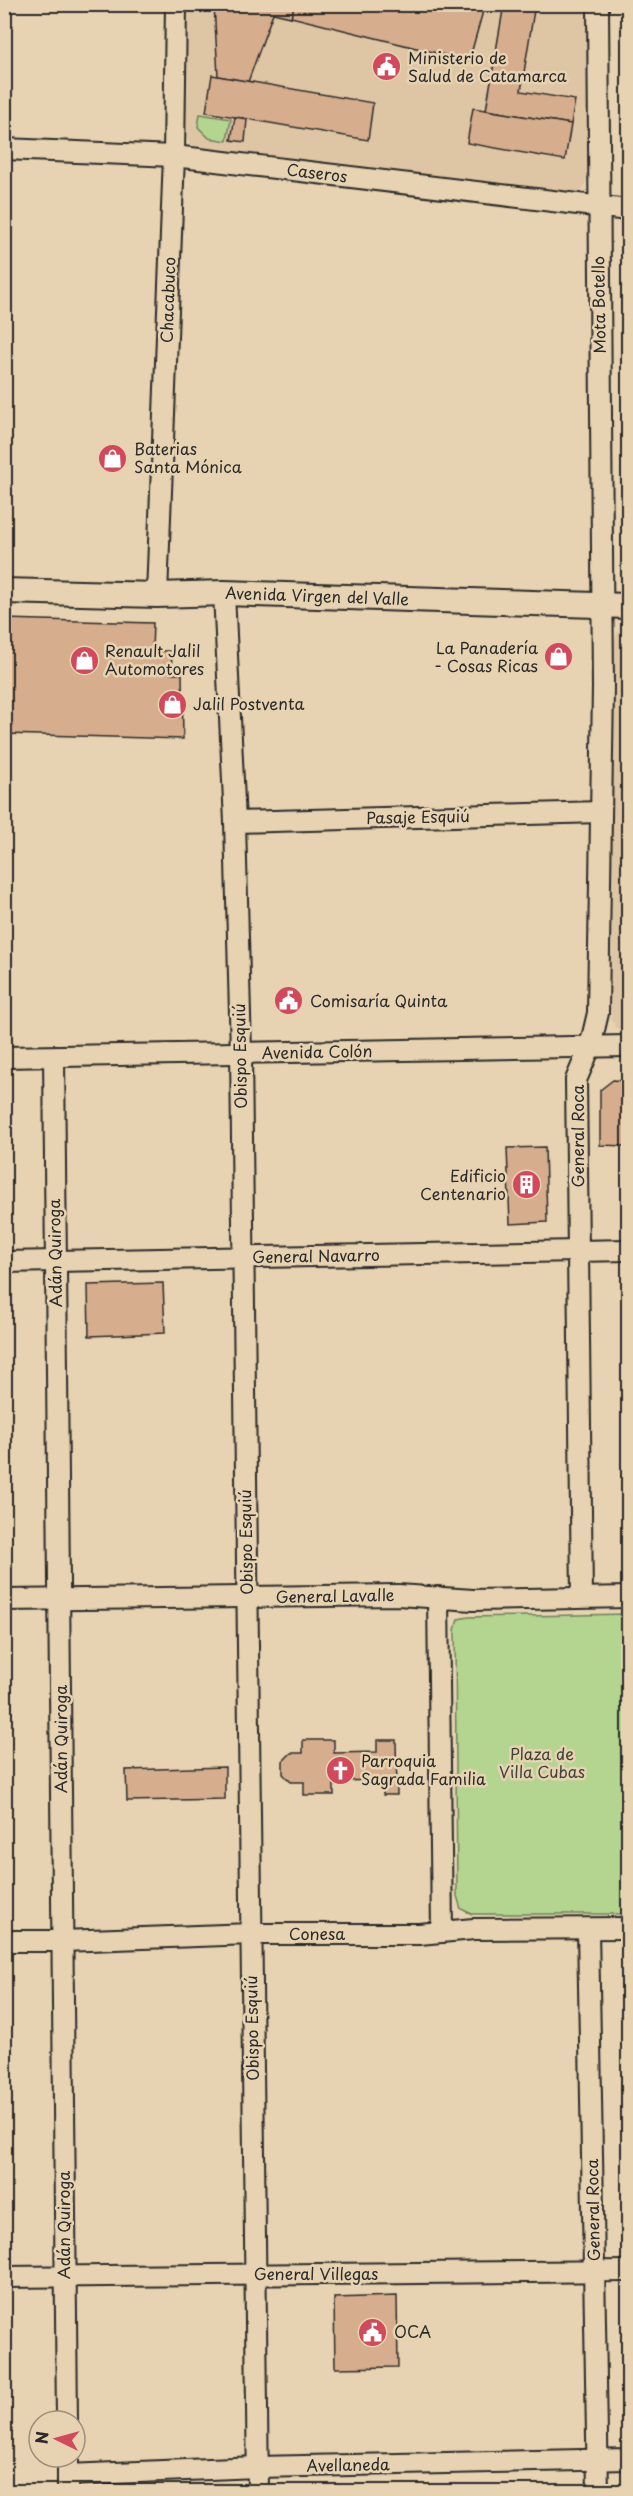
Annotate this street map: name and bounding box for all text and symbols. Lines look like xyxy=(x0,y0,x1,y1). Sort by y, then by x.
place label: Ministerio de Salud de Catamarca xyxy=(408,45,567,87)
public building icon: Ministerio de Salud de Catamarca xyxy=(371,51,403,83)
street label: Caseros xyxy=(285,156,349,188)
street label: Chacabuco xyxy=(154,256,180,343)
street label: Mota Botello xyxy=(585,256,611,354)
place label: Baterias Santa Mónica xyxy=(134,436,242,478)
shop icon: Baterias Santa Mónica xyxy=(97,442,129,474)
street label: Avenida Virgen del Valle xyxy=(225,580,410,610)
place label: La Panadería - Cosas Ricas xyxy=(434,635,538,677)
place label: Renault Jalil Automotores xyxy=(105,638,204,680)
shop icon: La Panadería - Cosas Ricas xyxy=(543,641,575,673)
shop icon: Renault Jalil Automotores xyxy=(68,644,100,676)
shop icon: Jalil Postventa xyxy=(156,688,188,720)
place label: Jalil Postventa xyxy=(193,691,305,715)
street label: Pasaje Esquiú xyxy=(366,803,470,829)
public building icon: Comisaría Quinta xyxy=(273,985,305,1017)
place label: Comisaría Quinta xyxy=(310,988,448,1012)
street label: Obispo Esquiú xyxy=(226,1003,252,1109)
street label: Avenida Colón xyxy=(261,1038,373,1064)
street label: General Roca xyxy=(565,1084,589,1187)
place label: Edificio Centenario xyxy=(420,1163,506,1205)
building icon: Edificio Centenario xyxy=(511,1169,543,1201)
street label: Adán Quiroga xyxy=(41,1198,67,1308)
street label: General Navarro xyxy=(252,1242,380,1268)
street label: Obispo Esquiú xyxy=(232,1489,258,1595)
street label: General Lavalle xyxy=(275,1582,395,1608)
street label: Adán Quiroga xyxy=(48,1685,72,1793)
park label: Plaza de Villa Cubas xyxy=(499,1741,585,1783)
place label: Parroquia Sagrada Familia xyxy=(361,1748,486,1790)
church icon: Parroquia Sagrada Familia xyxy=(324,1754,356,1786)
street label: Conesa xyxy=(289,1921,345,1945)
street label: Obispo Esquiú xyxy=(238,1975,264,2081)
street label: General Roca xyxy=(579,2158,605,2262)
street label: Adán Quiroga xyxy=(51,2171,75,2279)
street label: General Villegas xyxy=(254,2261,378,2285)
public building icon: OCA xyxy=(357,2316,389,2348)
place label: OCA xyxy=(394,2319,431,2343)
north arrow xyxy=(27,2409,87,2469)
text: N xyxy=(29,2430,54,2445)
street label: Avellaneda xyxy=(306,2451,390,2477)

